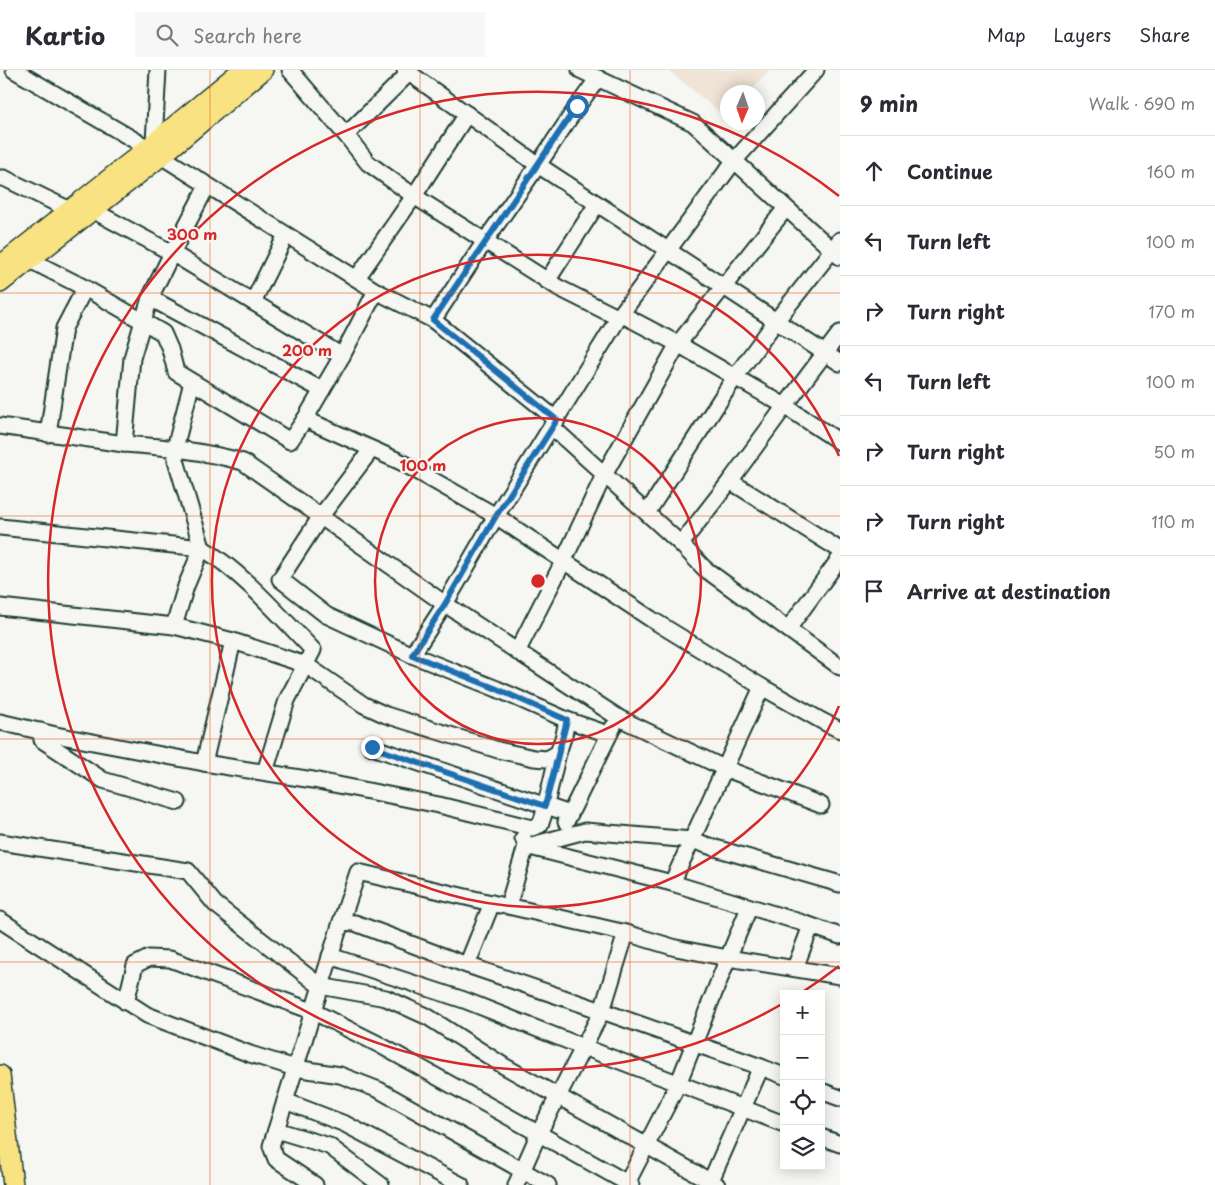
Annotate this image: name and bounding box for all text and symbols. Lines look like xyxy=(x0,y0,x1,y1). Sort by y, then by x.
search box xyxy=(135,12,485,57)
text: Kartio xyxy=(25,17,105,53)
icon: search xyxy=(153,21,181,49)
text: Search here xyxy=(193,21,302,49)
text: Map xyxy=(987,21,1026,48)
text: Layers xyxy=(1054,21,1111,48)
text: Share xyxy=(1139,21,1190,48)
north arrow xyxy=(720,85,765,130)
text: 9 min xyxy=(860,87,918,119)
text: Walk · 690 m xyxy=(1089,91,1195,115)
route start xyxy=(566,95,589,118)
icon: ahead xyxy=(860,157,888,185)
text: Continue xyxy=(907,157,993,185)
text: 160 m xyxy=(1147,159,1195,183)
text: 300 m xyxy=(167,222,217,245)
icon: left xyxy=(860,227,888,255)
text: Turn left xyxy=(907,227,991,255)
text: 100 m xyxy=(1146,229,1195,253)
icon: right xyxy=(860,297,888,325)
text: Turn right xyxy=(907,297,1005,325)
text: 170 m xyxy=(1149,299,1195,323)
text: 200 m xyxy=(282,338,332,361)
icon: left xyxy=(860,367,888,395)
text: Turn left xyxy=(907,367,991,395)
text: 100 m xyxy=(1146,369,1195,393)
icon: right xyxy=(860,437,888,465)
text: Turn right xyxy=(907,437,1005,465)
text: 50 m xyxy=(1154,439,1195,463)
text: 100 m xyxy=(400,453,446,476)
icon: right xyxy=(860,507,888,535)
text: Turn right xyxy=(907,507,1005,535)
text: 110 m xyxy=(1152,509,1195,533)
centre of rings xyxy=(529,572,547,590)
icon: arrive xyxy=(860,577,888,605)
text: Arrive at destination xyxy=(907,577,1111,605)
route end xyxy=(361,736,384,759)
map controls xyxy=(780,990,825,1170)
button: + xyxy=(780,990,825,1035)
button: − xyxy=(780,1035,825,1080)
button: locate xyxy=(780,1080,825,1125)
button: layers xyxy=(780,1125,825,1170)

